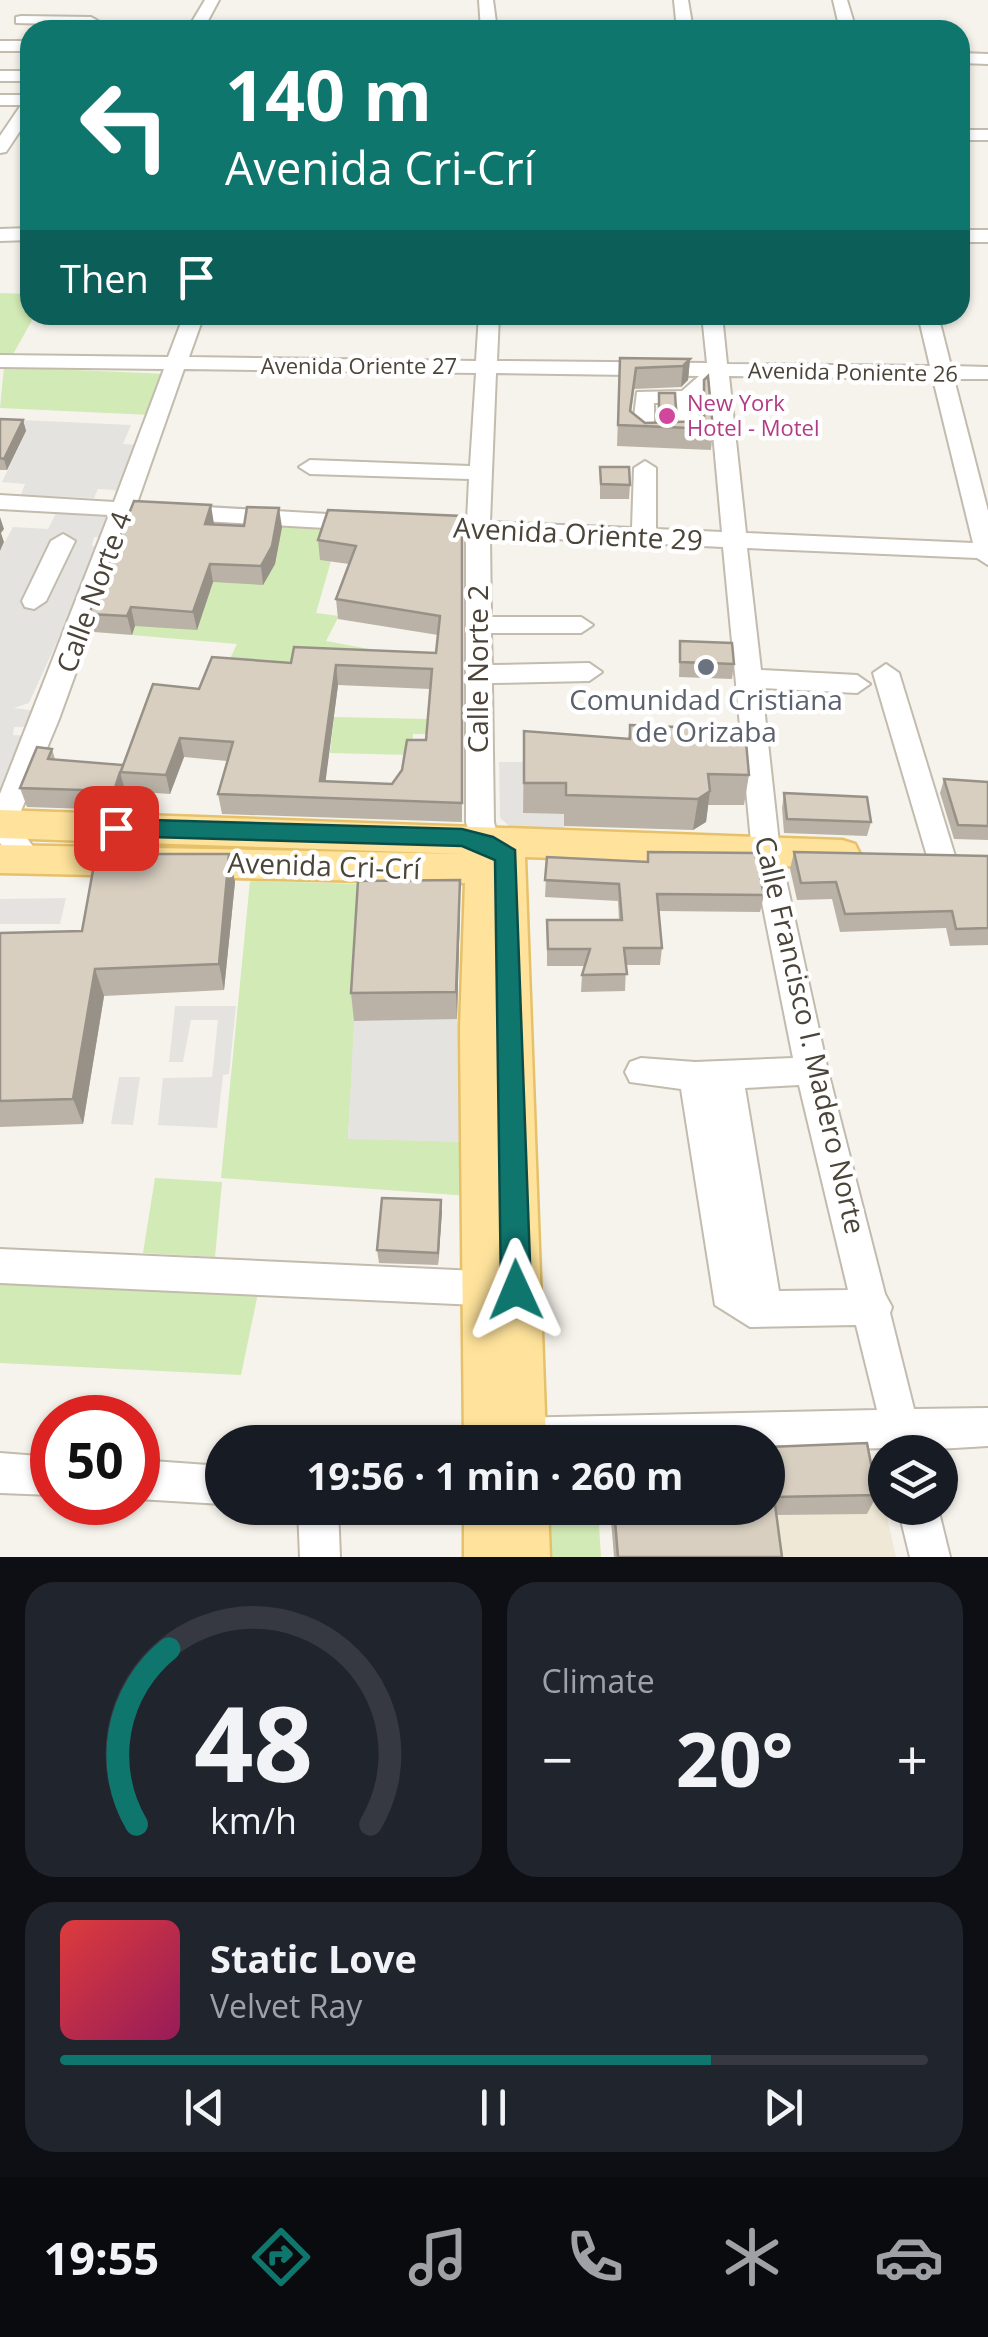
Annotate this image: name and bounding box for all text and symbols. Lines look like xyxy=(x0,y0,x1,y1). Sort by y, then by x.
text: 140 m xyxy=(225,46,432,142)
icon: left xyxy=(60,60,190,190)
text: Avenida Cri-Crí xyxy=(225,137,535,198)
icon: arrive xyxy=(169,250,224,305)
text: Then xyxy=(60,252,149,304)
street label: Avenida Oriente 27 xyxy=(261,350,457,380)
street label: Avenida Poniente 26 xyxy=(748,354,958,388)
place label: New York Hotel - Motel xyxy=(687,387,819,442)
marker: New York Hotel - Motel xyxy=(656,405,678,427)
street label: Calle Norte 4 xyxy=(46,506,140,677)
street label: Avenida Oriente 29 xyxy=(452,507,704,559)
street label: Calle Norte 2 xyxy=(458,585,496,753)
marker: Comunidad Cristiana de Orizaba xyxy=(695,656,717,678)
place label: Comunidad Cristiana de Orizaba xyxy=(569,680,843,750)
pin xyxy=(74,786,159,871)
icon: arrive xyxy=(89,801,144,856)
street label: Calle Francisco I. Madero Norte xyxy=(747,832,875,1237)
street label: Avenida Cri-Crí xyxy=(227,843,422,887)
position arrow xyxy=(464,1238,568,1342)
speed limit sign: 50 xyxy=(30,1395,160,1525)
map controls xyxy=(868,1435,958,1525)
button: layers xyxy=(868,1435,958,1525)
text: 19:56 · 1 min · 260 m xyxy=(307,1449,683,1501)
text: Climate xyxy=(542,1659,655,1702)
text: 48 xyxy=(194,1671,313,1812)
text: 20° xyxy=(676,1707,794,1809)
text: − xyxy=(542,1721,573,1796)
text: + xyxy=(897,1721,928,1796)
text: km/h xyxy=(210,1796,297,1844)
text: Static Love xyxy=(210,1932,417,1984)
text: Velvet Ray xyxy=(210,1984,362,2027)
icon: previous xyxy=(177,2080,232,2135)
icon: pause xyxy=(466,2080,521,2135)
icon: next xyxy=(756,2080,811,2135)
icon: directions xyxy=(246,2222,316,2292)
icon: music xyxy=(403,2222,473,2292)
icon: phone xyxy=(560,2222,630,2292)
icon: climate xyxy=(717,2222,787,2292)
icon: car xyxy=(874,2222,944,2292)
text: 19:55 xyxy=(44,2227,159,2288)

